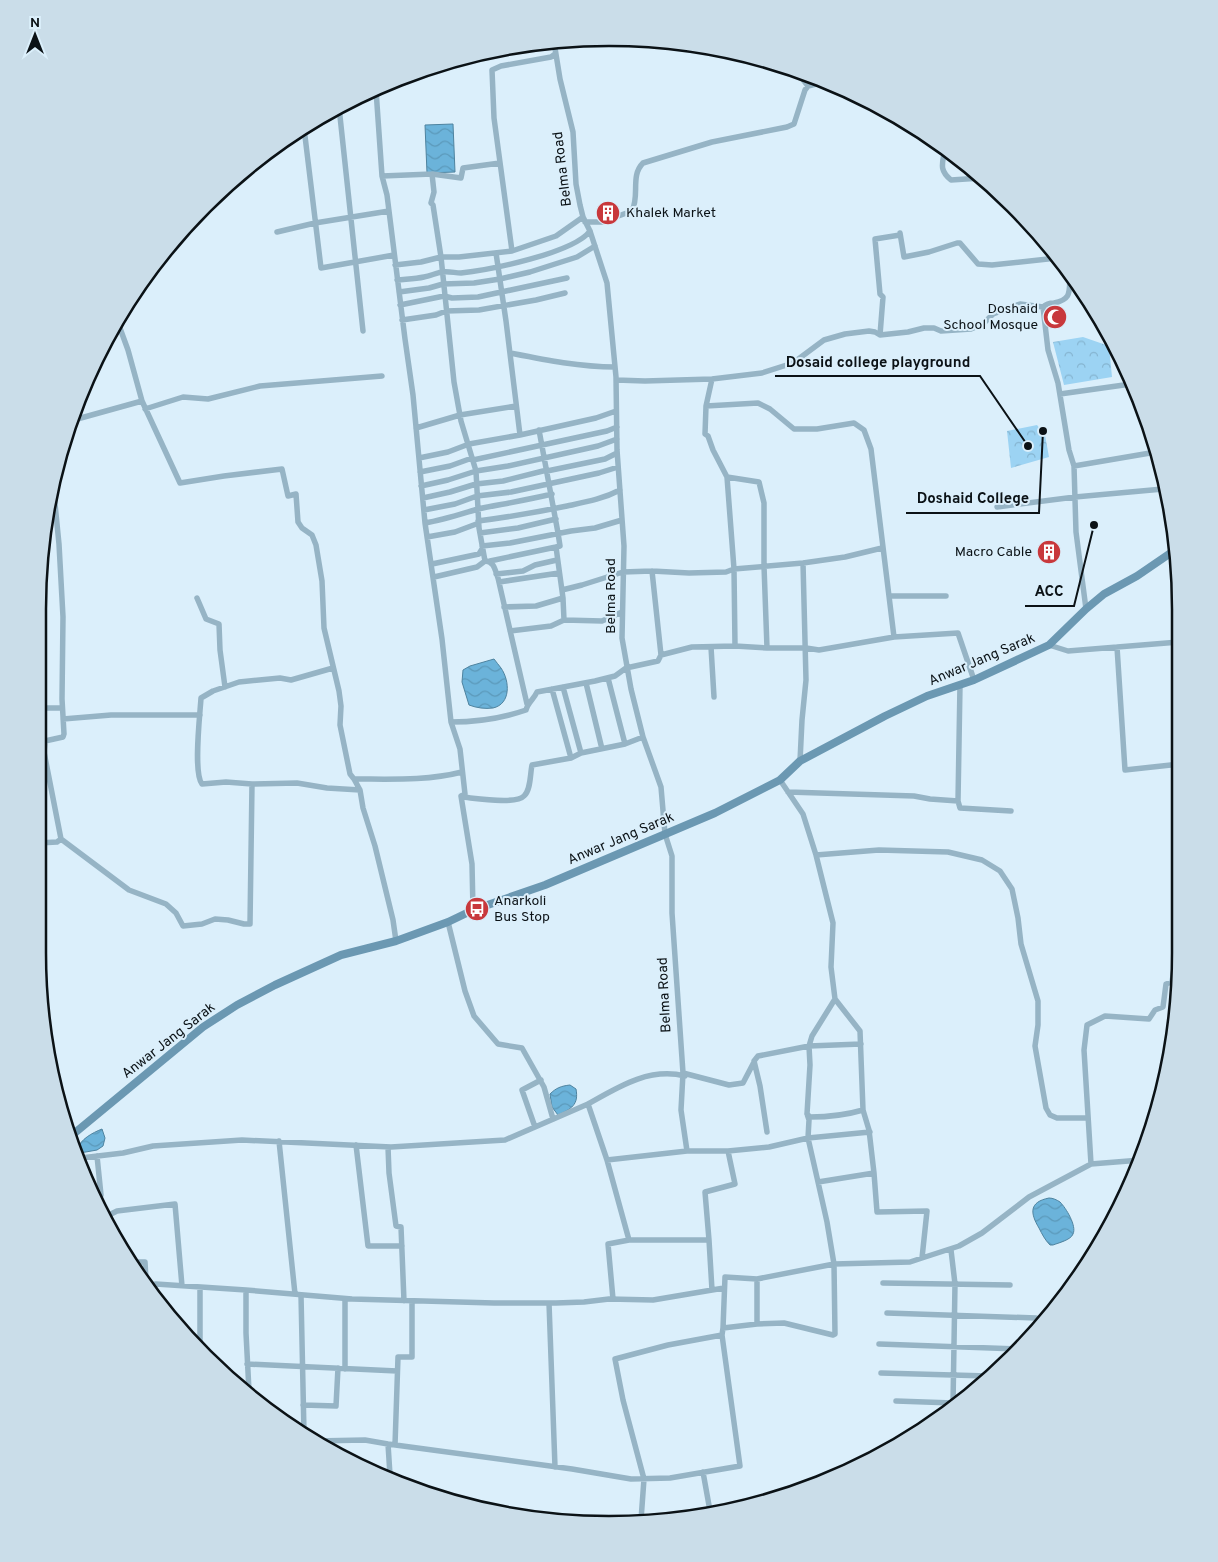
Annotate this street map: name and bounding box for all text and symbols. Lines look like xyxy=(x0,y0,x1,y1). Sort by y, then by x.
north arrow xyxy=(10,10,60,60)
text: N xyxy=(30,15,40,32)
street label: Belma Road xyxy=(550,130,576,208)
building icon: Khalek Market xyxy=(595,200,621,226)
place label: Khalek Market xyxy=(626,205,716,222)
place label: Doshaid School Mosque xyxy=(943,301,1038,334)
mosque icon: Doshaid School Mosque xyxy=(1042,304,1068,330)
callout: Dosaid college playground xyxy=(775,346,980,376)
text: Dosaid college playground xyxy=(786,354,970,373)
callout: Doshaid College xyxy=(906,483,1039,513)
text: Doshaid College xyxy=(917,490,1029,509)
building icon: Macro Cable xyxy=(1036,539,1062,565)
place label: Macro Cable xyxy=(955,544,1032,561)
street label: Belma Road xyxy=(603,558,620,634)
callout: ACC xyxy=(1025,576,1074,606)
text: ACC xyxy=(1034,583,1064,602)
street label: Anwar Jang Sarak xyxy=(926,630,1038,690)
street label: Anwar Jang Sarak xyxy=(565,809,677,869)
place label: Anarkoli Bus Stop xyxy=(494,893,550,926)
bus stop icon: Anarkoli Bus Stop xyxy=(464,896,490,922)
street label: Belma Road xyxy=(655,957,675,1033)
street label: Anwar Jang Sarak xyxy=(119,999,219,1083)

